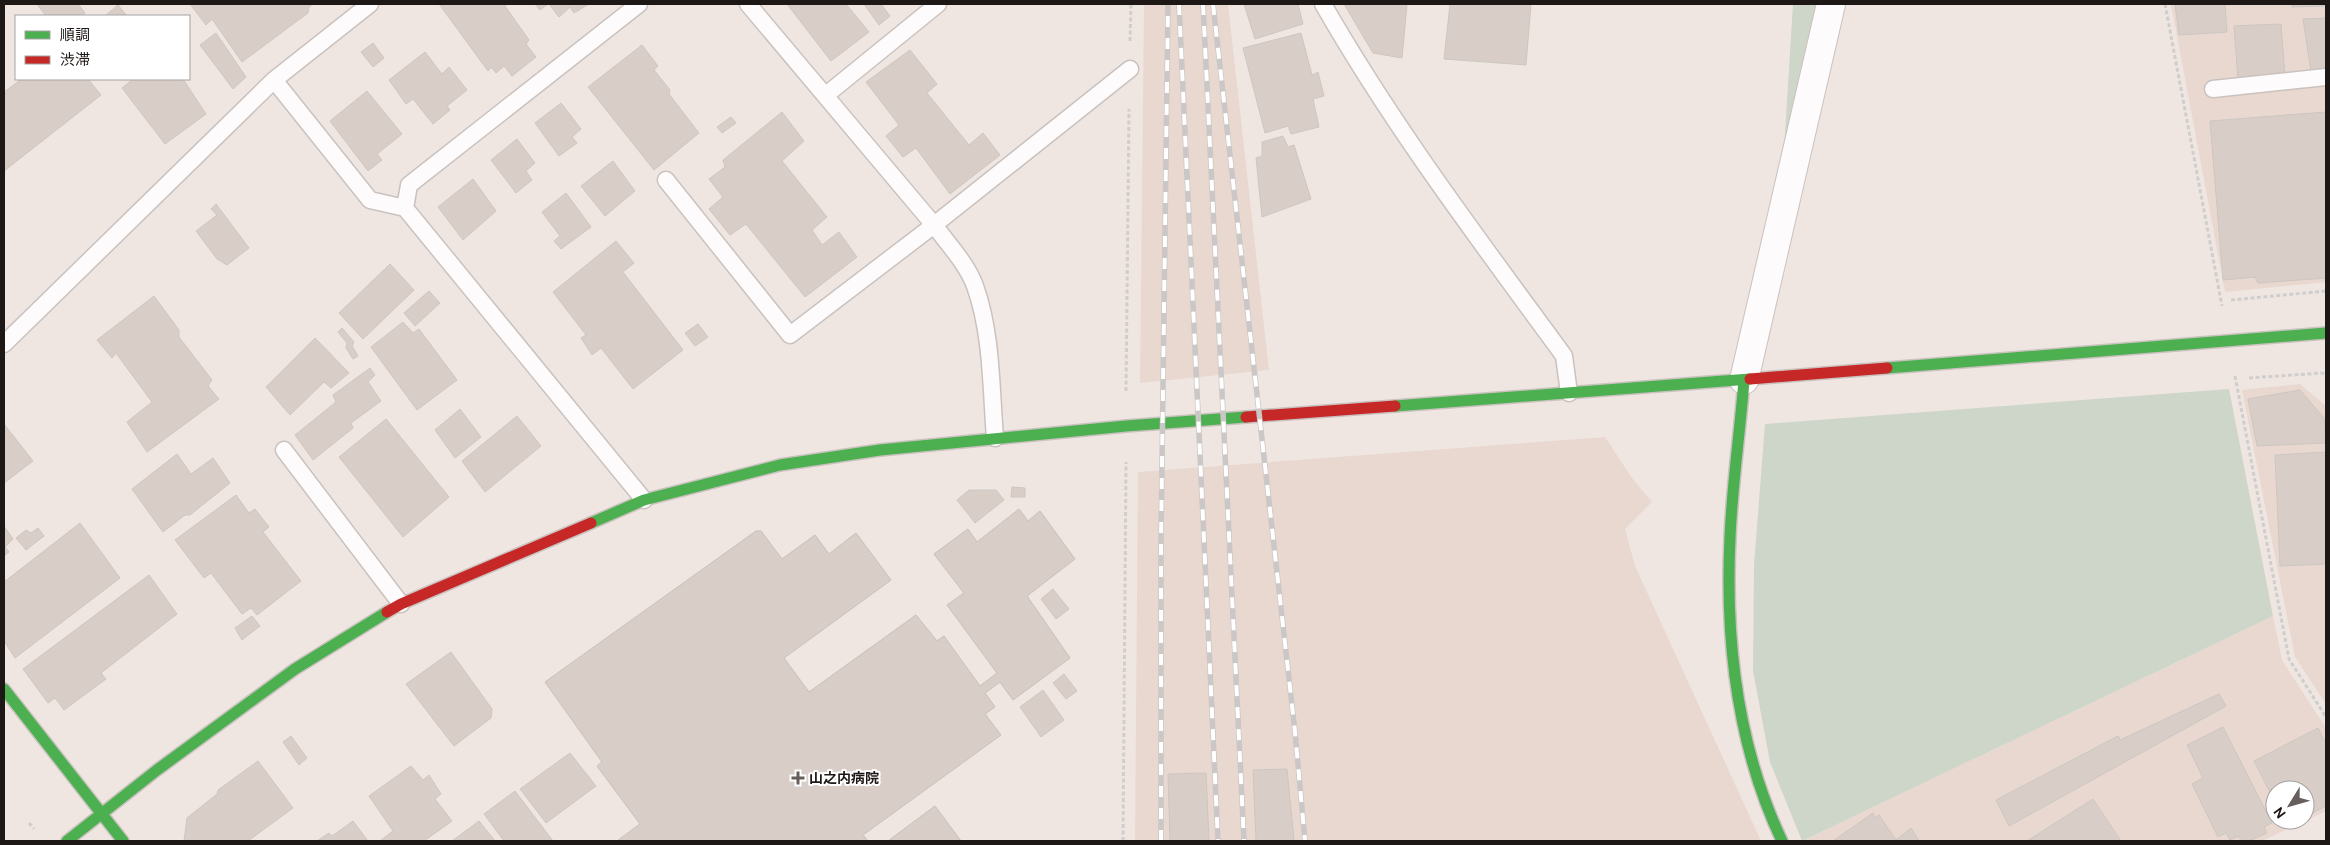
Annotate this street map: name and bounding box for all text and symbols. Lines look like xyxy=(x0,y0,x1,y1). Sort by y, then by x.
legend xyxy=(15,15,190,80)
text: 順調 xyxy=(60,26,90,44)
text: 渋滞 xyxy=(60,51,90,69)
place label: 山之内病院 xyxy=(809,769,879,787)
marker: 山之内病院 xyxy=(791,771,805,785)
north arrow xyxy=(2265,780,2315,830)
text: N xyxy=(2269,803,2290,822)

